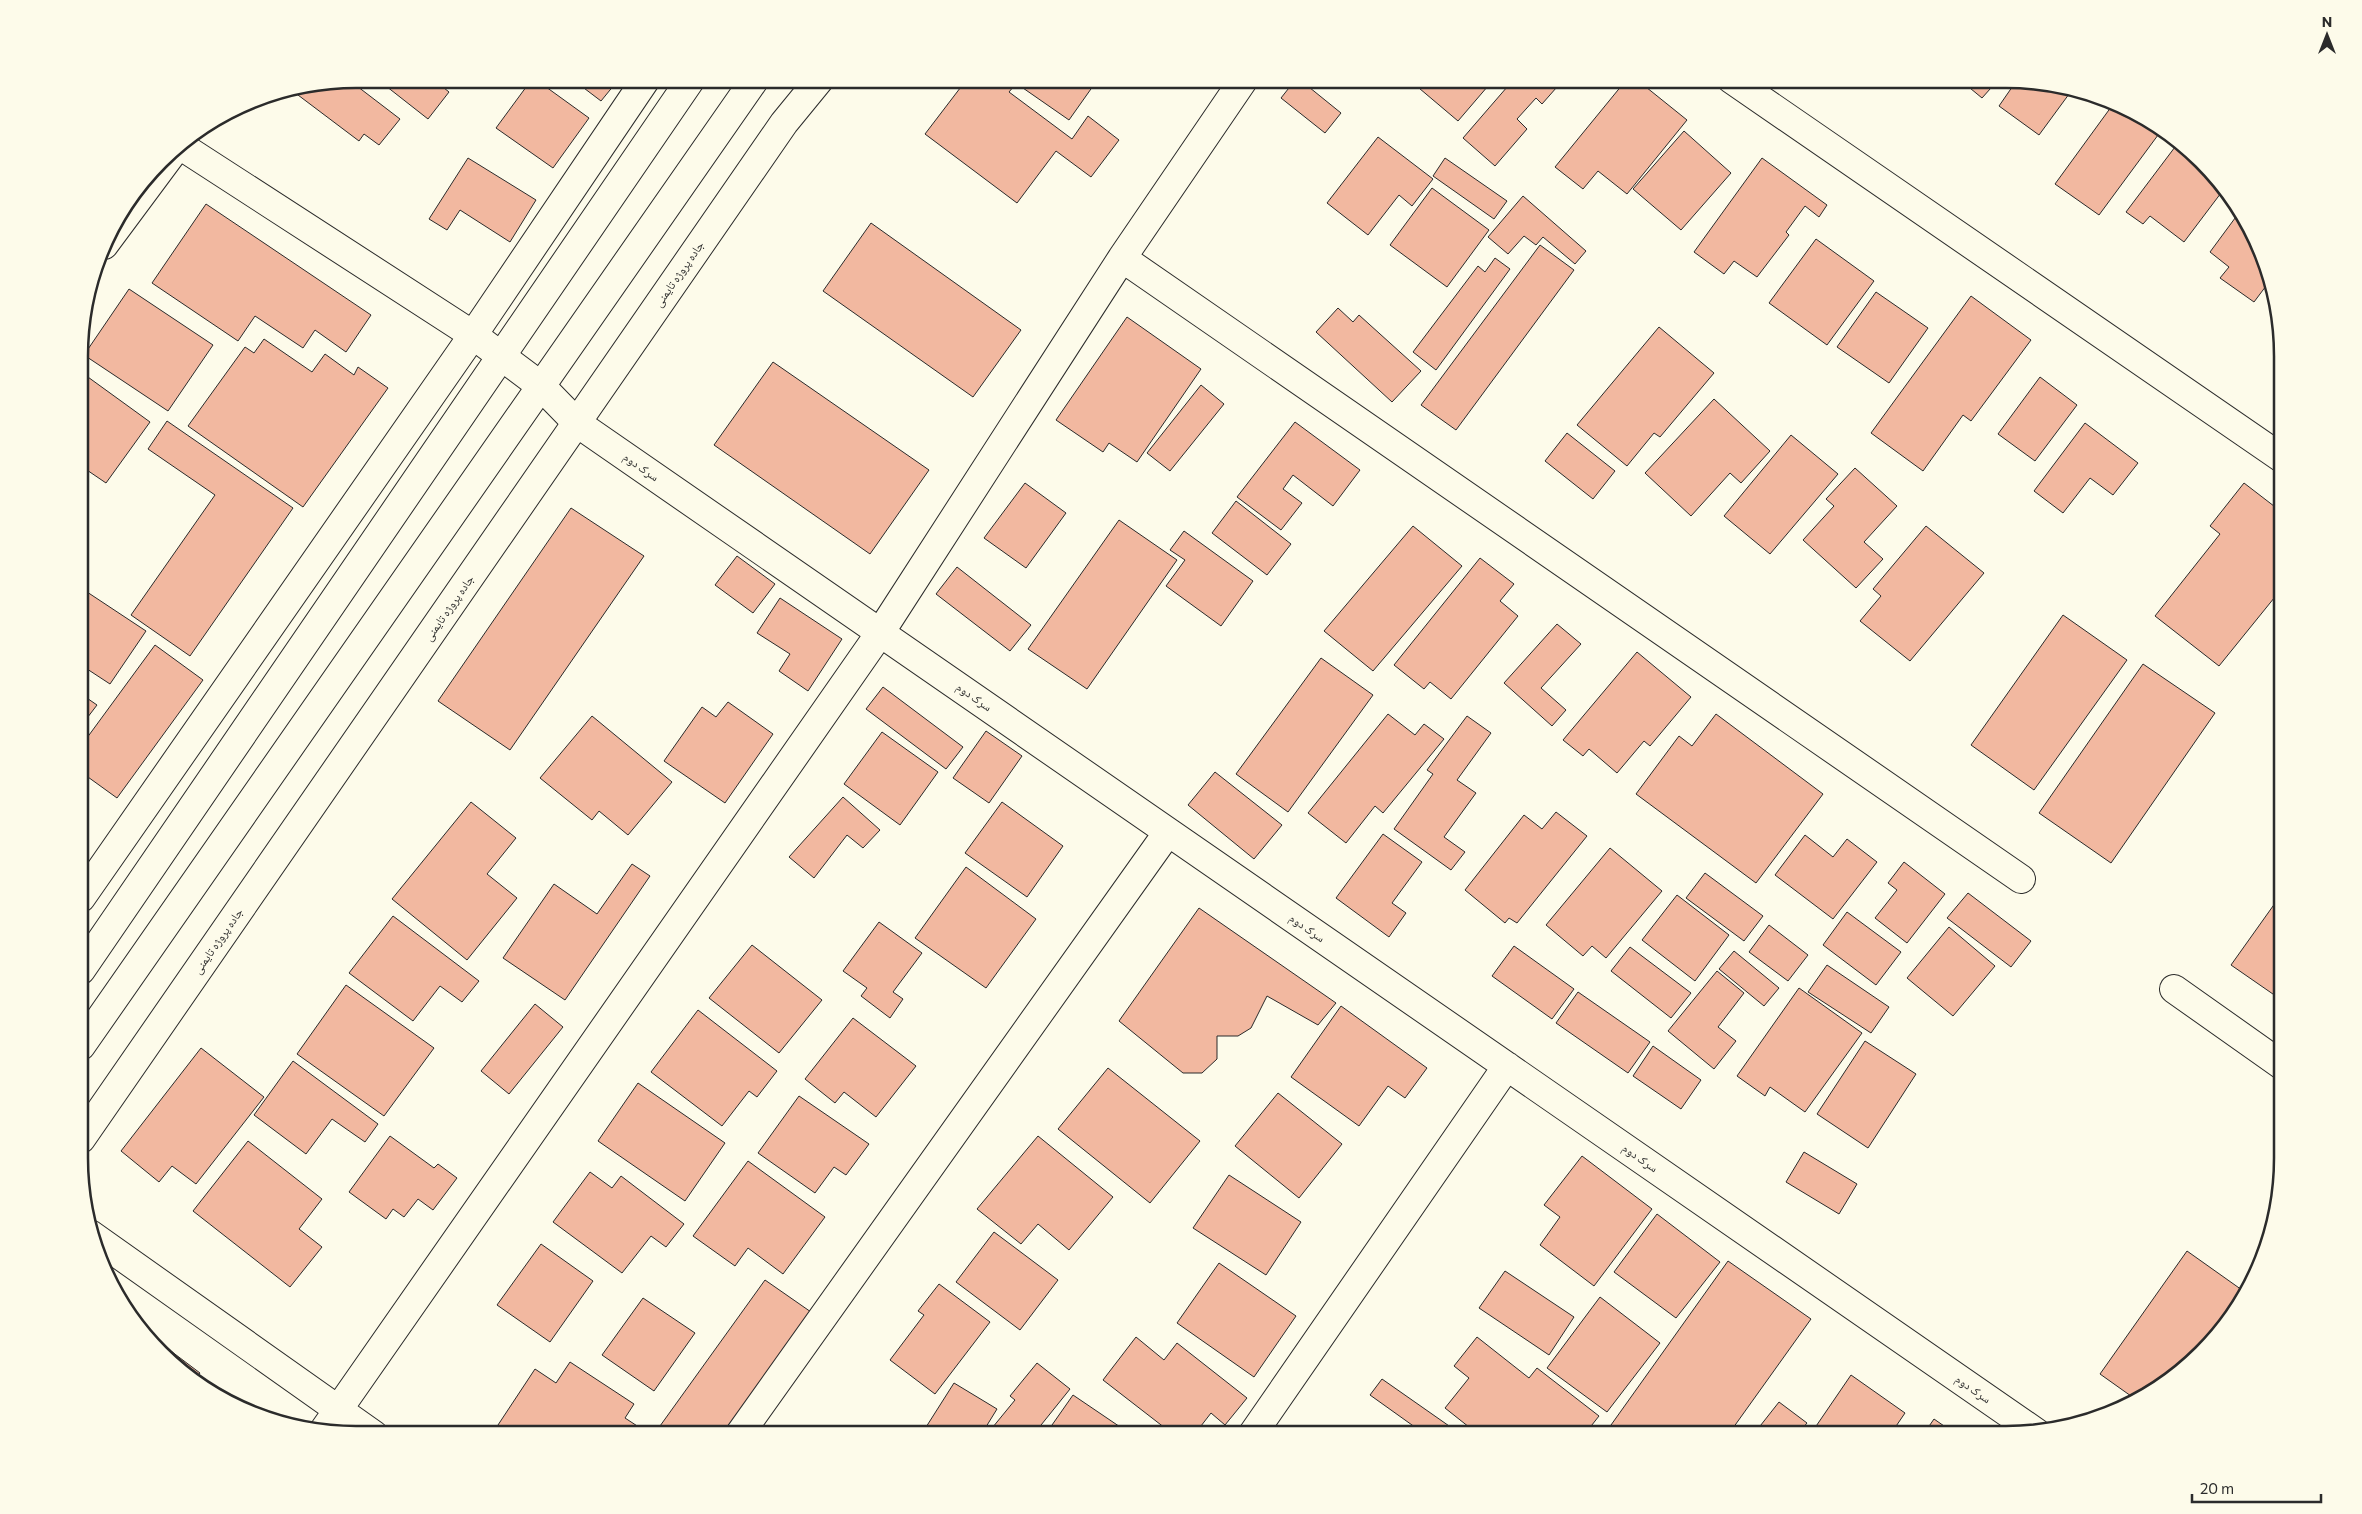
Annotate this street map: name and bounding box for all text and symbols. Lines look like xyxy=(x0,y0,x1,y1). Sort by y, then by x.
north arrow xyxy=(2302,10,2352,60)
text: N xyxy=(2322,13,2332,30)
street label: جاده پروژه تایمنی xyxy=(650,237,707,310)
street label: سرک دوم xyxy=(620,449,662,485)
street label: جاده پروژه تایمنی xyxy=(420,571,477,644)
street label: سرک دوم xyxy=(953,679,995,715)
street label: جاده پروژه تایمنی xyxy=(189,904,246,977)
street label: سرک دوم xyxy=(1286,910,1328,946)
street label: سرک دوم xyxy=(1619,1140,1661,1176)
street label: سرک دوم xyxy=(1952,1371,1994,1407)
scale bar xyxy=(2192,1472,2321,1504)
text: 20 m xyxy=(2200,1479,2234,1497)

